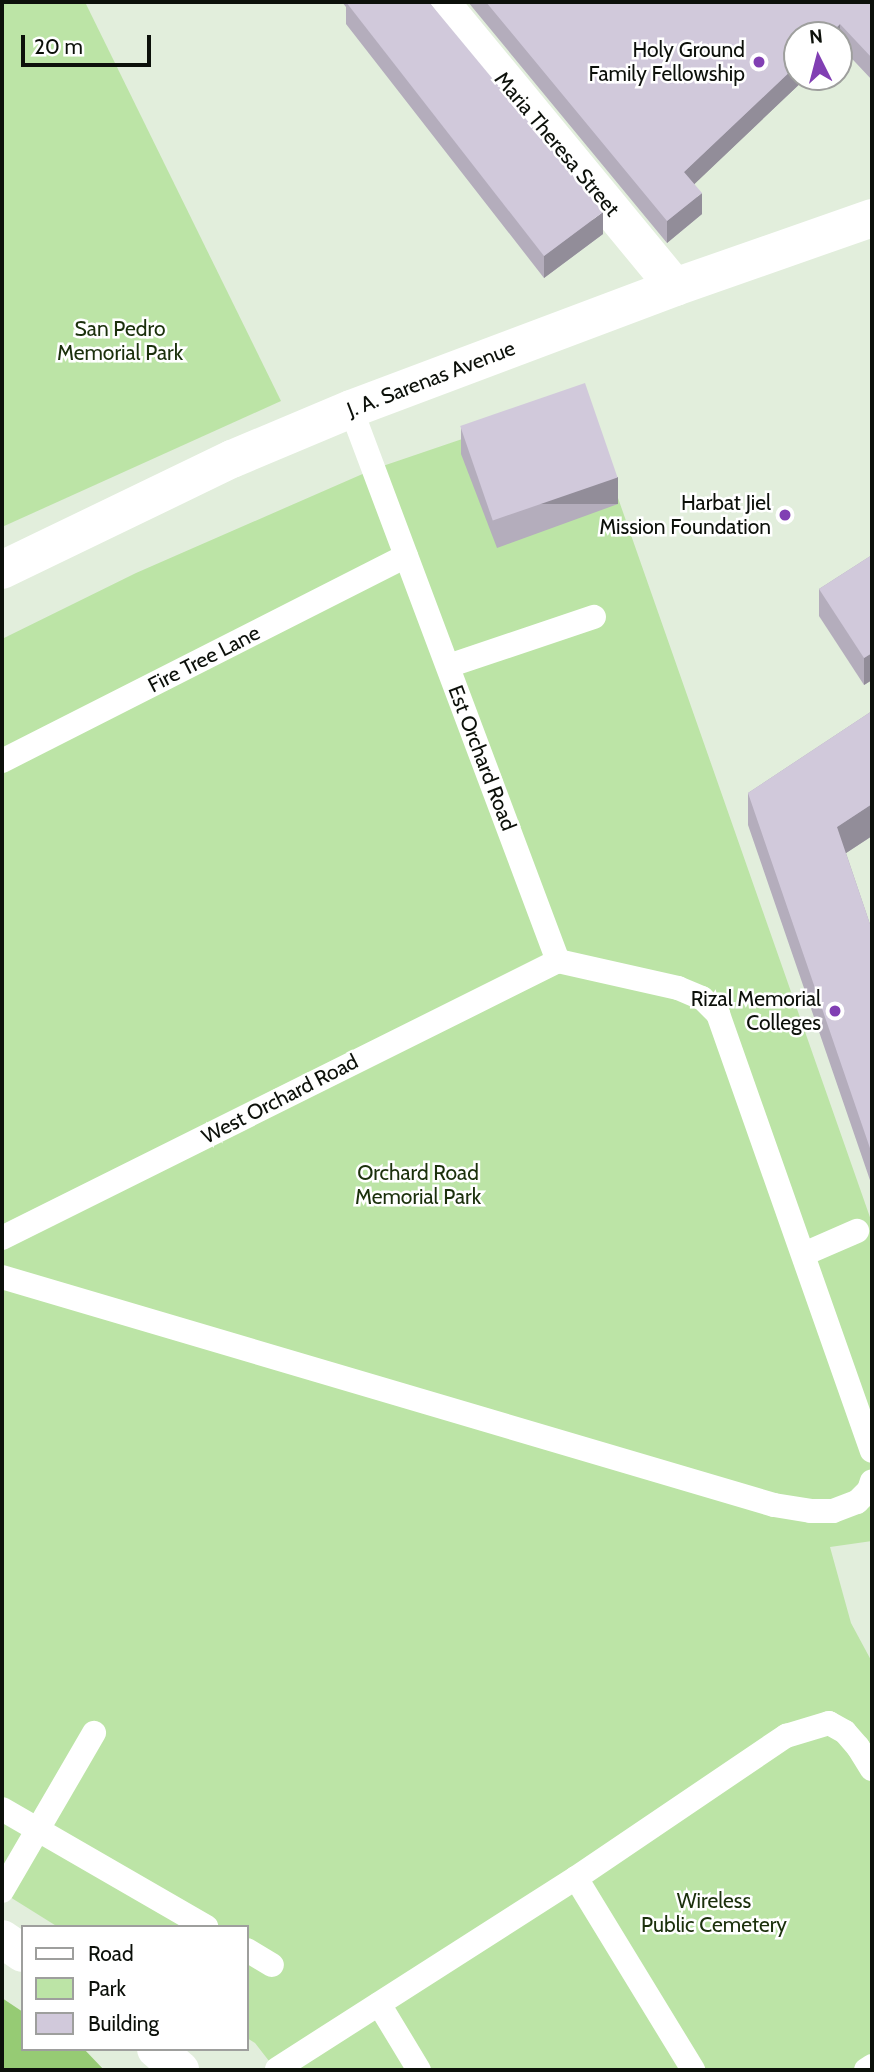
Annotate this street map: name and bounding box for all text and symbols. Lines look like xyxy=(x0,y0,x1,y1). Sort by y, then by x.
scale bar xyxy=(24,21,154,65)
north arrow xyxy=(783,21,853,91)
text: N xyxy=(808,24,824,49)
text: 20 m xyxy=(34,34,83,59)
place label: Holy Ground Family Fellowship xyxy=(589,37,745,87)
marker: Holy Ground Family Fellowship xyxy=(751,54,767,70)
street label: Maria Theresa Street xyxy=(489,67,625,221)
park label: San Pedro Memorial Park xyxy=(57,316,183,366)
street label: J. A. Sarenas Avenue xyxy=(344,335,518,423)
place label: Harbat Jiel Mission Foundation xyxy=(599,490,771,540)
marker: Harbat Jiel Mission Foundation xyxy=(777,507,793,523)
street label: Fire Tree Lane xyxy=(144,620,264,698)
street label: Est Orchard Road xyxy=(443,682,521,834)
place label: Rizal Memorial Colleges xyxy=(691,986,821,1036)
marker: Rizal Memorial Colleges xyxy=(827,1003,843,1019)
street label: West Orchard Road xyxy=(198,1049,362,1149)
park label: Orchard Road Memorial Park xyxy=(355,1160,481,1210)
park label: Wireless Public Cemetery xyxy=(641,1888,787,1938)
legend xyxy=(21,1925,248,2051)
text: Road xyxy=(88,1941,134,1966)
text: Park xyxy=(88,1976,126,2001)
text: Building xyxy=(88,2011,159,2036)

